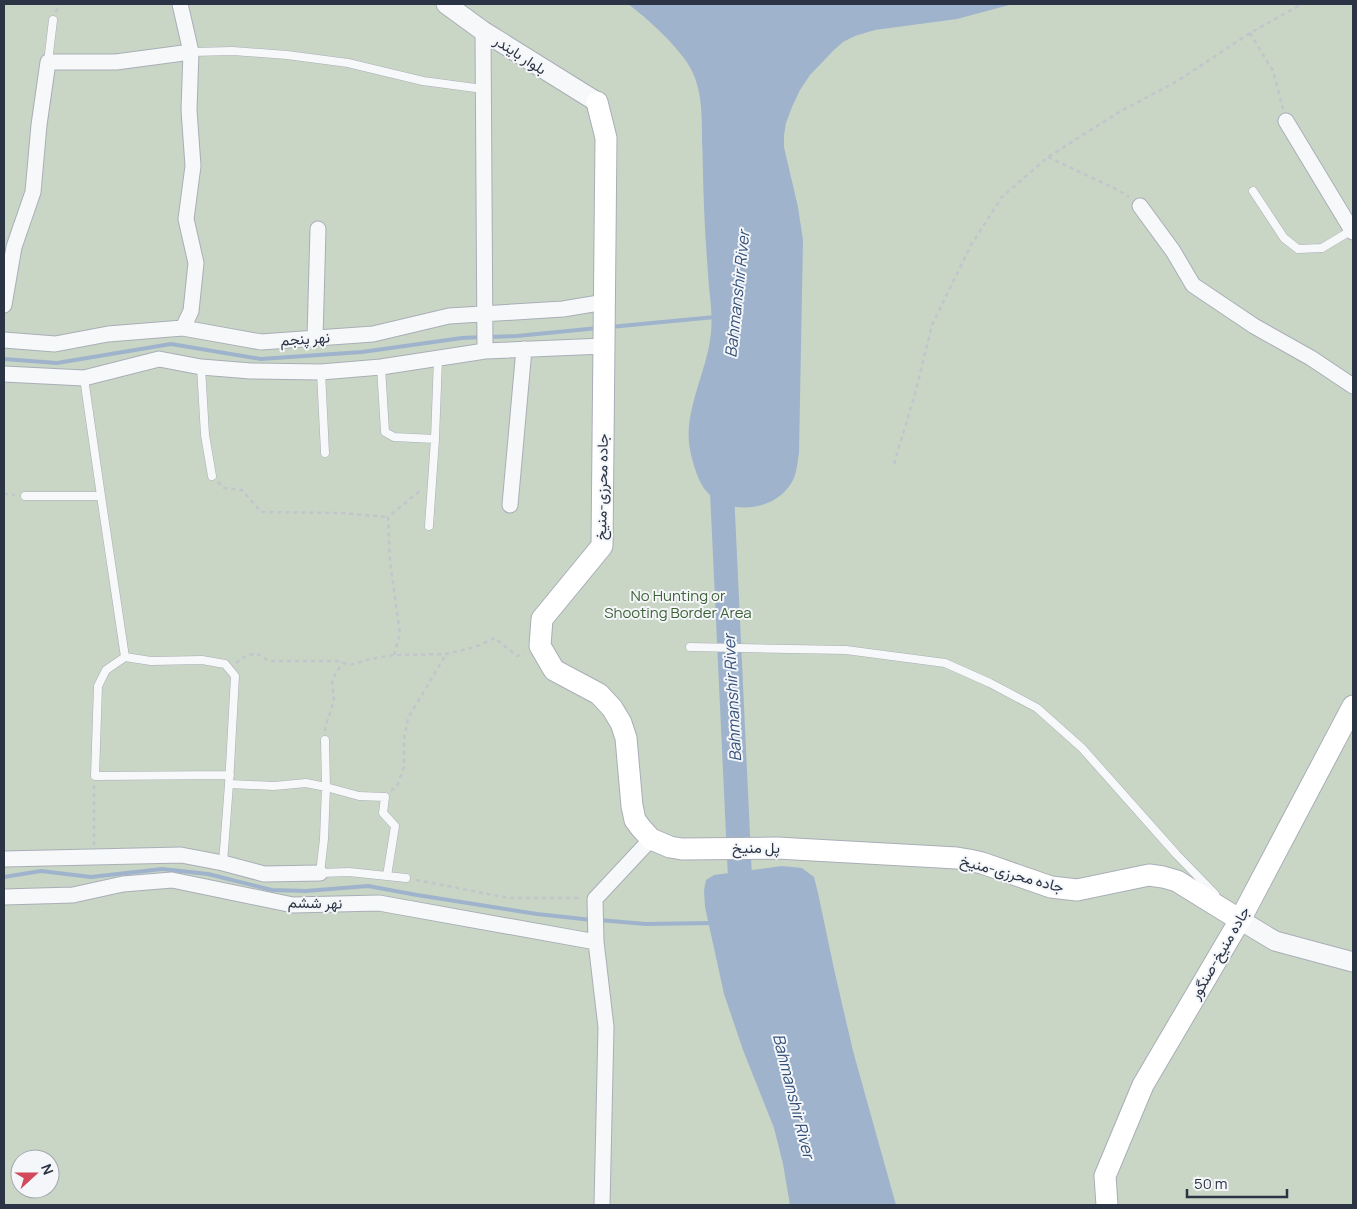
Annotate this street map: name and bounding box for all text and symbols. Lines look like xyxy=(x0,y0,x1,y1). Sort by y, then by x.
street label: بلوار بایندر xyxy=(489,29,551,79)
water label: Bahmanshir River xyxy=(719,227,755,359)
street label: نهر پنجم xyxy=(279,326,331,351)
street label: جاده محرزی-منیخ xyxy=(590,434,614,540)
park label: No Hunting or Shooting Border Area xyxy=(604,585,752,623)
water label: Bahmanshir River xyxy=(718,632,746,762)
street label: پل منیخ xyxy=(732,837,780,859)
street label: جاده محرزی-منیخ xyxy=(958,850,1066,898)
street label: نهر ششم xyxy=(288,892,342,913)
street label: جاده منیخ-صنگور xyxy=(1184,902,1256,1004)
water label: Bahmanshir River xyxy=(768,1031,821,1163)
north arrow xyxy=(10,1149,60,1199)
text: N xyxy=(37,1161,58,1177)
scale bar xyxy=(1187,1166,1287,1198)
text: 50 m xyxy=(1194,1173,1228,1194)

